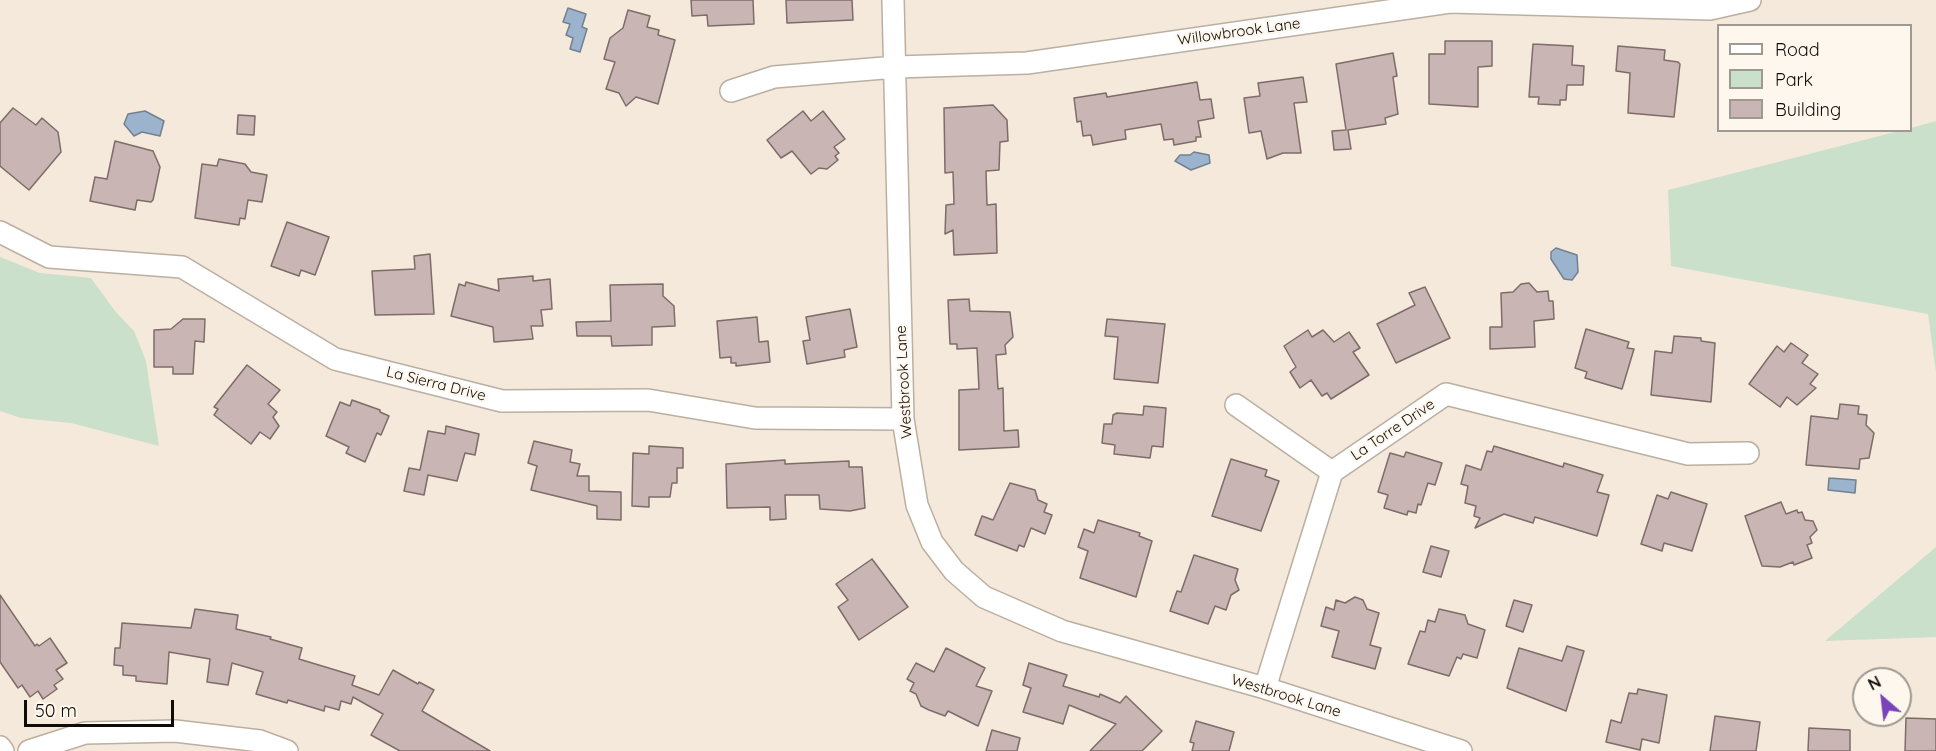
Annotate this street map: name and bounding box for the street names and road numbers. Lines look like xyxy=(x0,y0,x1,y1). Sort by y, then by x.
street label: Willowbrook Lane xyxy=(1176,14,1302,50)
street label: Westbrook Lane xyxy=(892,325,916,439)
street label: La Sierra Drive xyxy=(384,363,488,405)
street label: La Torre Drive xyxy=(1348,395,1438,465)
street label: Westbrook Lane xyxy=(1229,671,1343,721)

